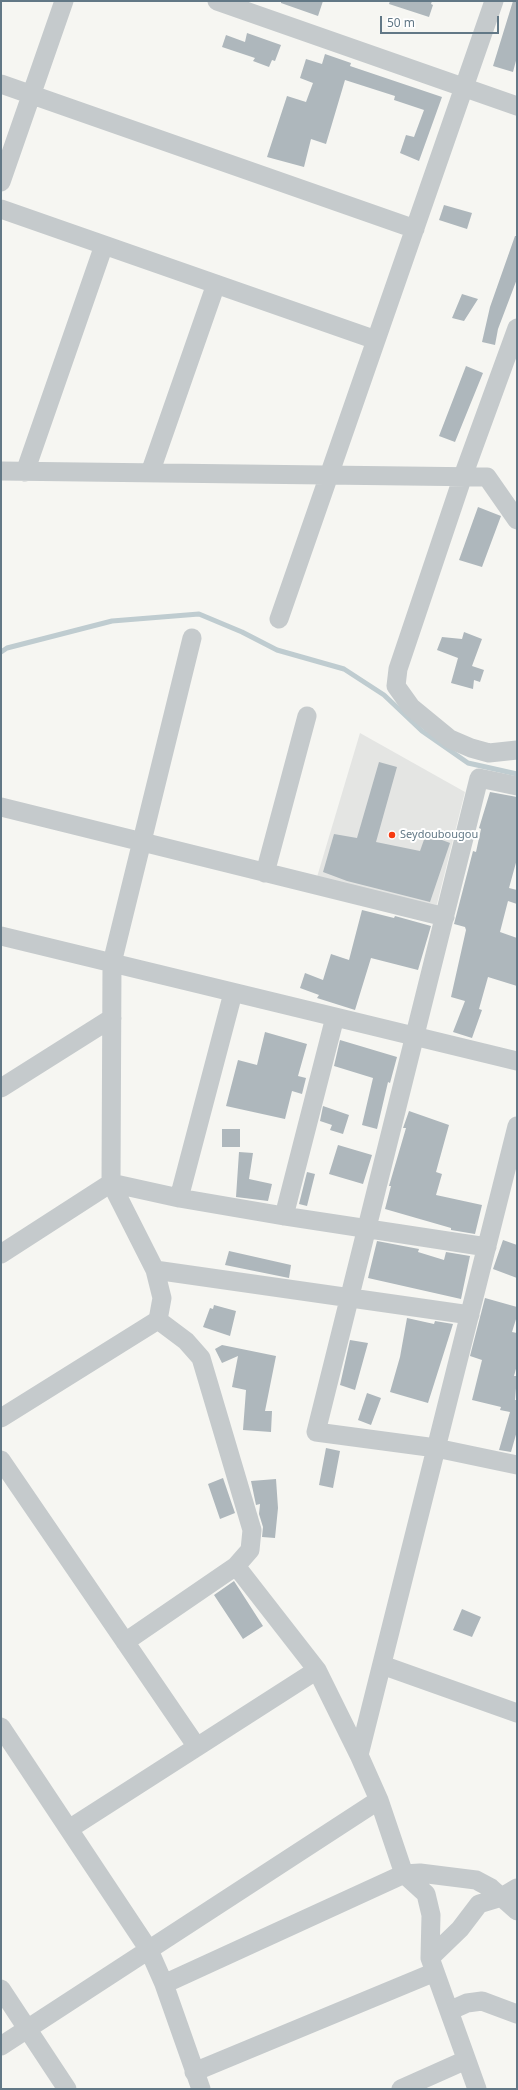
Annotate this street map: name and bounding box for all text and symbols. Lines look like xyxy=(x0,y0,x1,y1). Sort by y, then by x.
scale bar xyxy=(382,8,501,34)
text: 50 m xyxy=(387,14,415,31)
place label: Seydoubougou xyxy=(400,828,478,842)
marker: Seydoubougou xyxy=(387,830,397,840)

